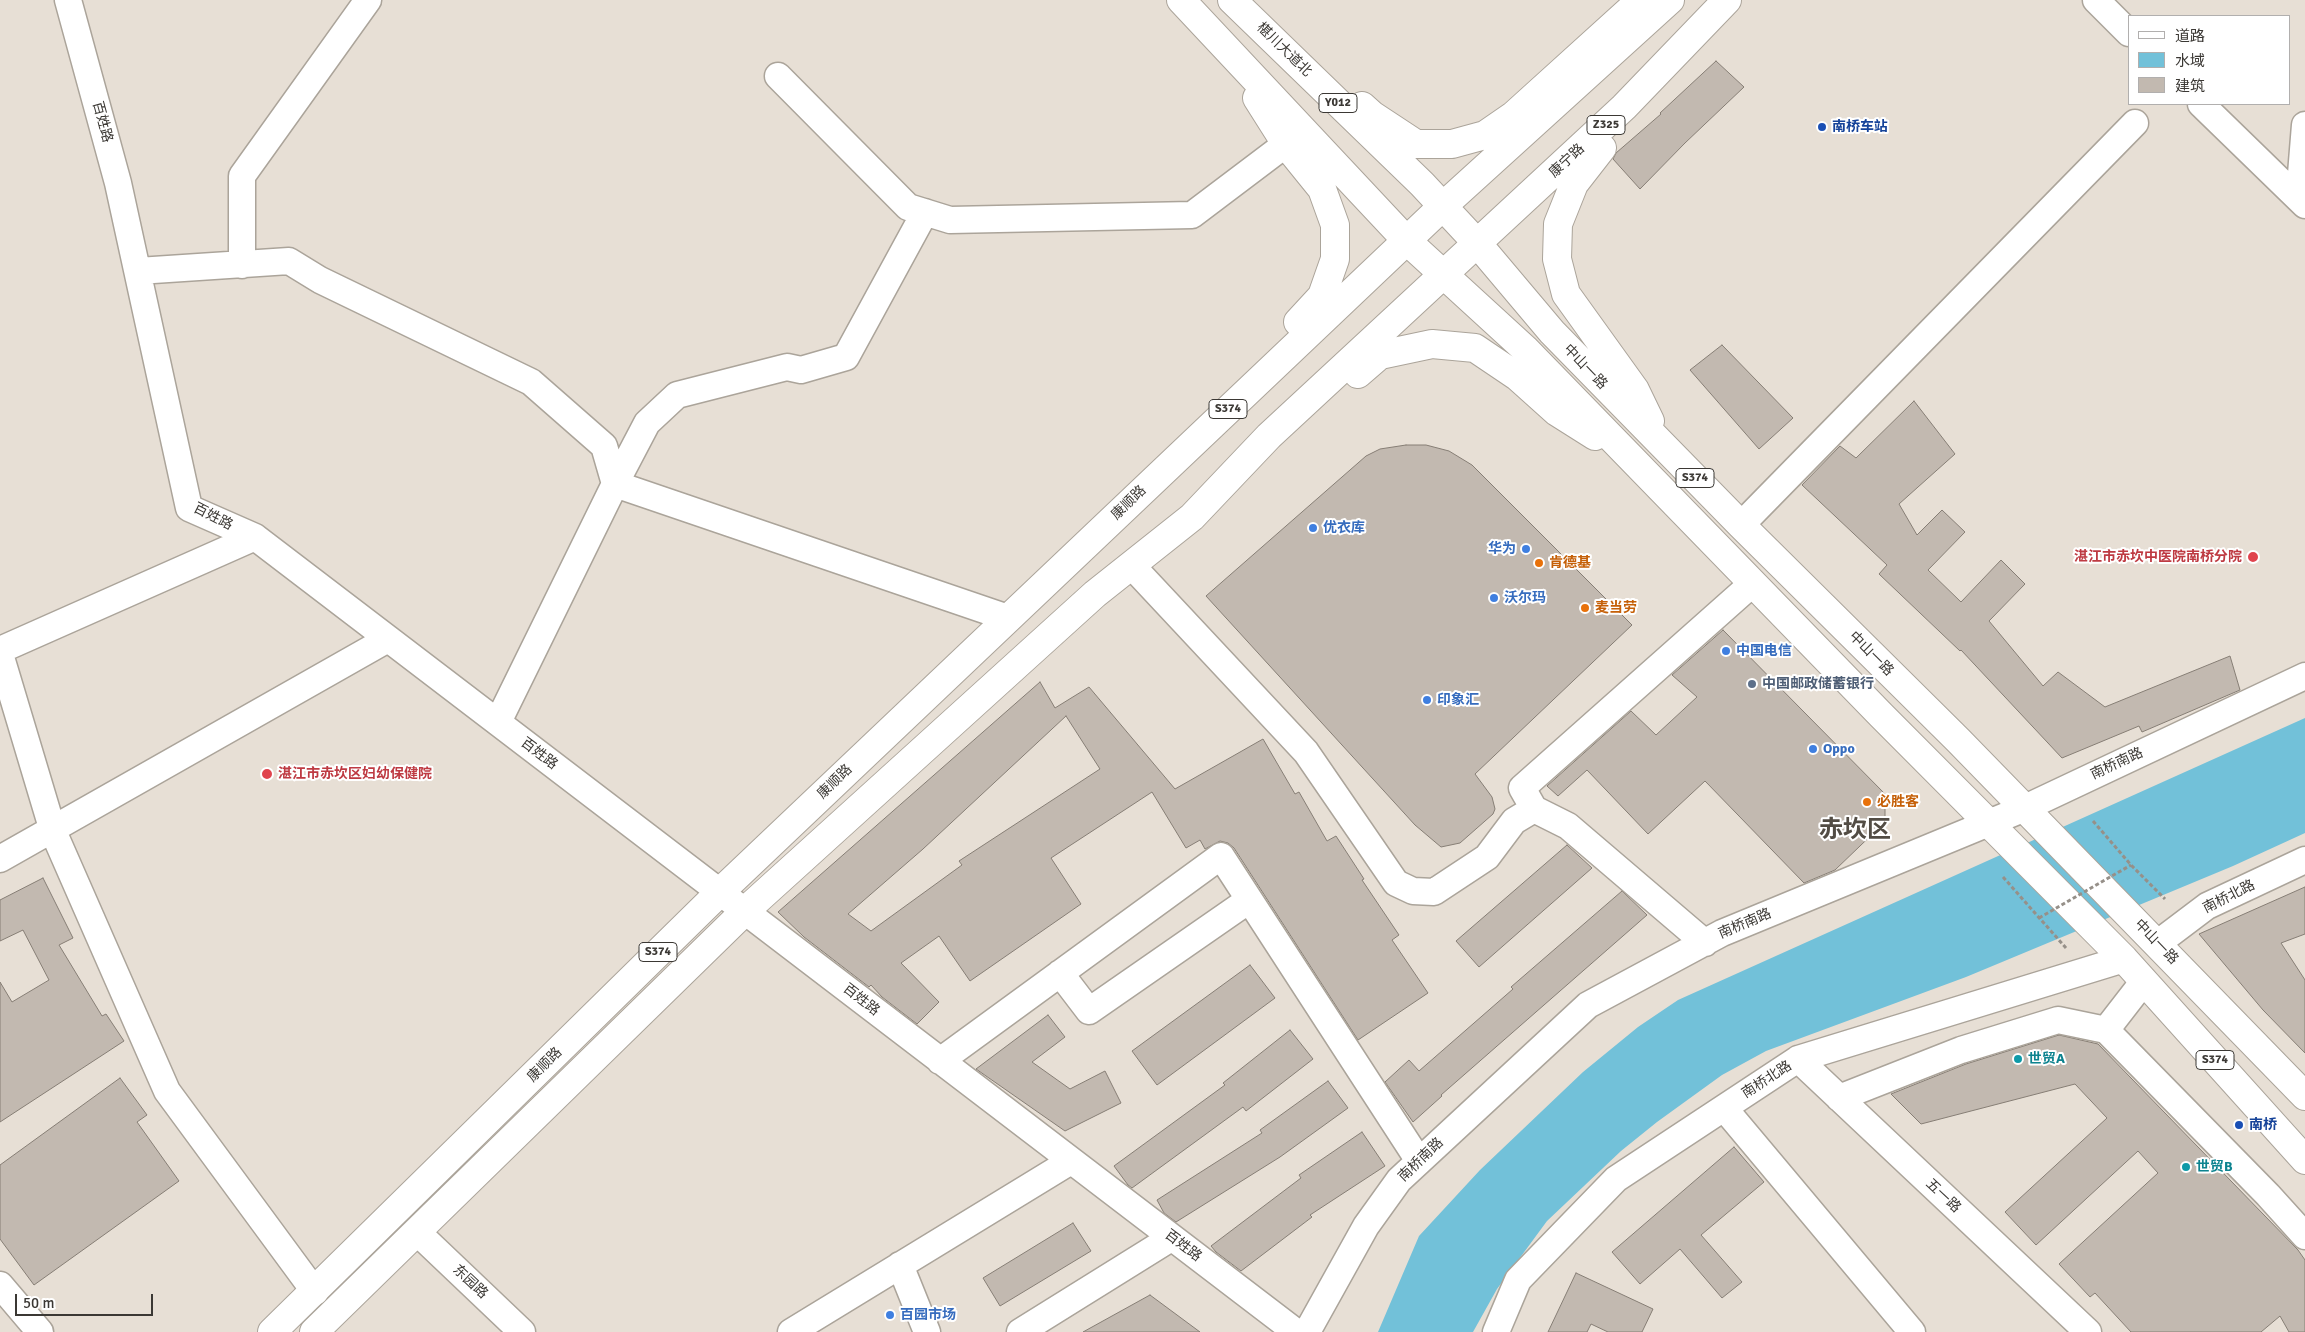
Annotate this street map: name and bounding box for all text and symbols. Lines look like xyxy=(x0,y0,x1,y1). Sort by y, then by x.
legend xyxy=(2128,15,2290,105)
street label: 椹川大道北 xyxy=(1253,20,1315,80)
text: 道路 xyxy=(2175,27,2205,45)
text: 水域 xyxy=(2175,52,2205,70)
text: 建筑 xyxy=(2175,77,2205,95)
road number: Y012 xyxy=(1319,94,1357,112)
street label: 百姓路 xyxy=(88,100,116,144)
road number: Z325 xyxy=(1587,116,1625,134)
place label: 南桥车站 xyxy=(1832,119,1888,135)
marker: 南桥车站 xyxy=(1816,121,1828,133)
street label: 康宁路 xyxy=(1546,141,1588,181)
street label: 中山一路 xyxy=(1560,341,1610,393)
road number: S374 xyxy=(1209,399,1247,418)
road number: S374 xyxy=(1676,468,1714,488)
street label: 康顺路 xyxy=(1108,482,1150,524)
street label: 百姓路 xyxy=(190,500,236,534)
place label: 优衣库 xyxy=(1323,520,1365,536)
marker: 优衣库 xyxy=(1307,522,1319,534)
place label: 华为 xyxy=(1488,541,1516,557)
marker: 华为 xyxy=(1520,543,1532,555)
place label: 湛江市赤坎中医院南桥分院 xyxy=(2074,549,2242,565)
marker: 湛江市赤坎中医院南桥分院 xyxy=(2246,550,2260,564)
place label: 肯德基 xyxy=(1549,555,1591,571)
marker: 肯德基 xyxy=(1533,557,1545,569)
place label: 沃尔玛 xyxy=(1504,590,1546,606)
marker: 沃尔玛 xyxy=(1488,592,1500,604)
place label: 麦当劳 xyxy=(1595,600,1637,616)
marker: 麦当劳 xyxy=(1579,602,1591,614)
street label: 中山一路 xyxy=(1845,628,1897,680)
place label: 中国电信 xyxy=(1736,643,1792,659)
marker: 中国电信 xyxy=(1720,645,1732,657)
place label: 中国邮政储蓄银行 xyxy=(1762,676,1874,692)
marker: 中国邮政储蓄银行 xyxy=(1746,678,1758,690)
place label: 印象汇 xyxy=(1437,692,1479,708)
marker: 印象汇 xyxy=(1421,694,1433,706)
street label: 百姓路 xyxy=(517,735,561,773)
place label: Oppo xyxy=(1823,741,1855,757)
marker: Oppo xyxy=(1807,743,1819,755)
street label: 南桥南路 xyxy=(2088,745,2146,783)
street label: 康顺路 xyxy=(814,761,856,803)
place label: 湛江市赤坎区妇幼保健院 xyxy=(278,766,432,782)
marker: 湛江市赤坎区妇幼保健院 xyxy=(260,767,274,781)
place label: 必胜客 xyxy=(1877,794,1919,810)
marker: 必胜客 xyxy=(1861,796,1873,808)
district label: 赤坎区 xyxy=(1819,817,1891,845)
street label: 南桥北路 xyxy=(2200,877,2258,917)
street label: 南桥南路 xyxy=(1716,905,1774,943)
street label: 中山一路 xyxy=(2131,916,2181,968)
road number: S374 xyxy=(639,942,677,962)
street label: 百姓路 xyxy=(839,980,883,1020)
street label: 康顺路 xyxy=(524,1044,566,1086)
road number: S374 xyxy=(2196,1050,2234,1070)
place label: 世贸A xyxy=(2028,1051,2065,1067)
marker: 世贸A xyxy=(2012,1053,2024,1065)
street label: 南桥北路 xyxy=(1739,1058,1795,1102)
place label: 南桥 xyxy=(2249,1117,2277,1133)
marker: 南桥 xyxy=(2233,1119,2245,1131)
street label: 南桥南路 xyxy=(1395,1135,1447,1185)
place label: 世贸B xyxy=(2196,1159,2233,1175)
marker: 世贸B xyxy=(2180,1161,2192,1173)
street label: 五一路 xyxy=(1922,1176,1964,1216)
street label: 百姓路 xyxy=(1161,1227,1205,1265)
street label: 东园路 xyxy=(449,1262,491,1302)
scale bar xyxy=(18,1284,155,1316)
text: 50 m xyxy=(23,1294,54,1312)
place label: 百园市场 xyxy=(900,1307,956,1323)
marker: 百园市场 xyxy=(884,1309,896,1321)

